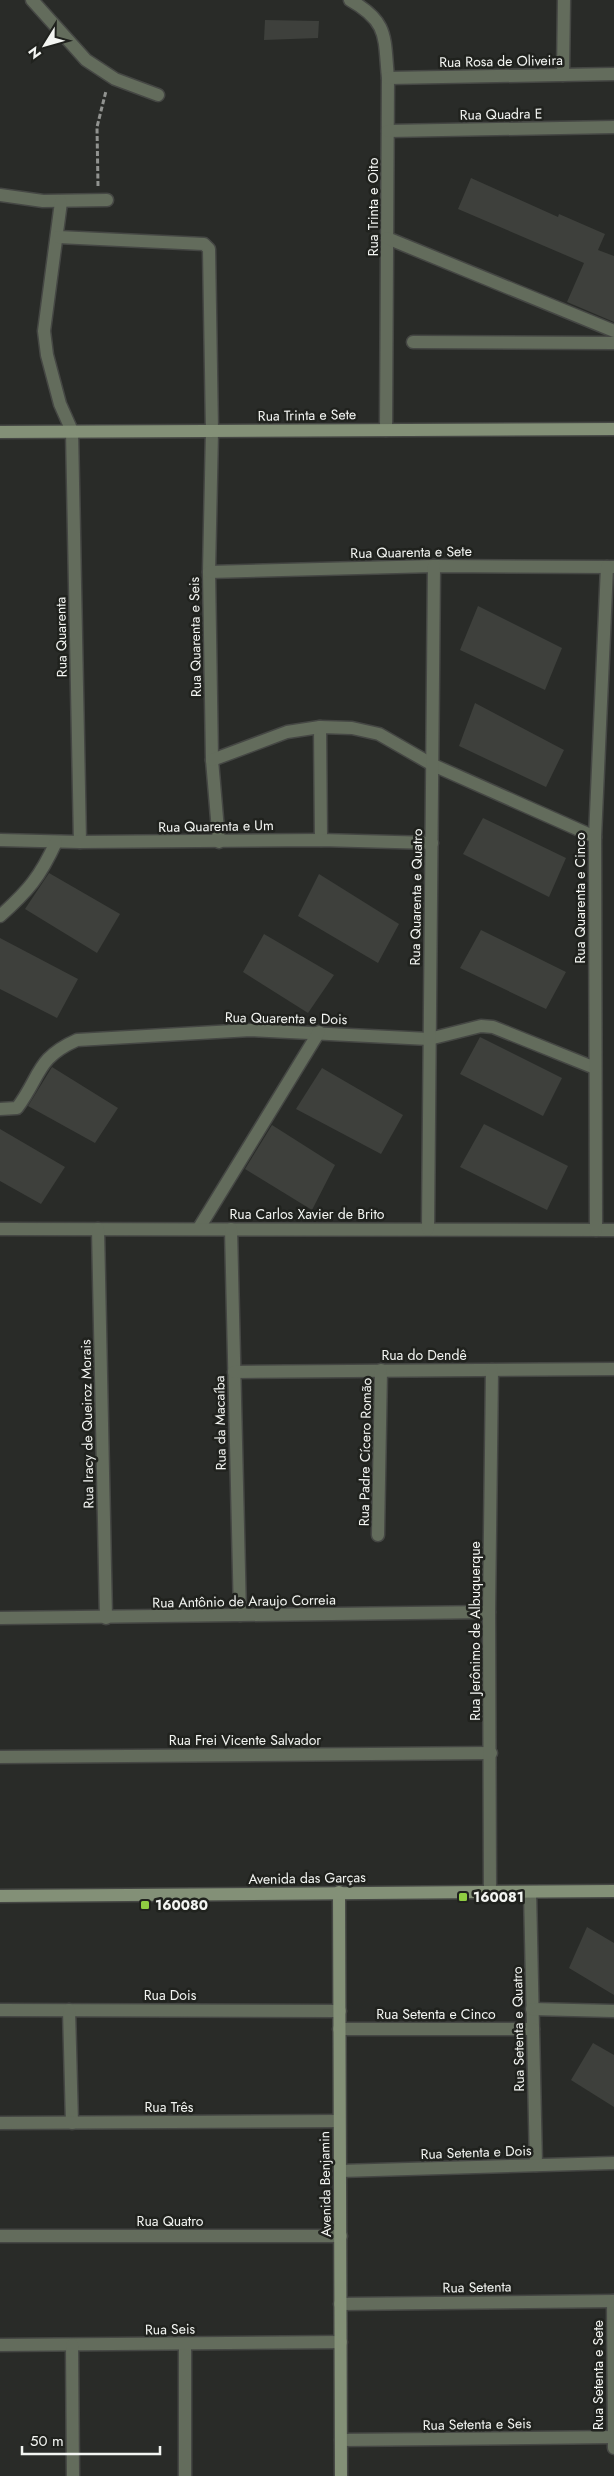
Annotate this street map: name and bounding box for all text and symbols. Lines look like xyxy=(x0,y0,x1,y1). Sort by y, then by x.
north arrow xyxy=(20,20,70,70)
text: N xyxy=(23,42,46,63)
street label: Rua Rosa de Oliveira xyxy=(439,50,563,72)
street label: Rua Quadra E xyxy=(459,103,543,125)
street label: Rua Trinta e Oito xyxy=(363,157,383,256)
street label: Rua Trinta e Sete xyxy=(258,404,356,426)
street label: Rua Quarenta e Sete xyxy=(350,541,472,563)
street label: Rua Quarenta e Seis xyxy=(184,576,206,697)
street label: Rua Quarenta xyxy=(50,597,72,677)
street label: Rua Quarenta e Um xyxy=(158,815,274,837)
street label: Rua Quarenta e Quatro xyxy=(405,828,427,966)
street label: Rua Quarenta e Cinco xyxy=(570,832,590,964)
street label: Rua Quarenta e Dois xyxy=(225,1007,348,1029)
street label: Rua Carlos Xavier de Brito xyxy=(229,1204,385,1224)
street label: Rua Iracy de Queiroz Morais xyxy=(76,1339,98,1509)
street label: Rua do Dendê xyxy=(381,1345,467,1365)
street label: Rua da Macaíba xyxy=(209,1375,231,1471)
street label: Rua Padre Cícero Romão xyxy=(354,1377,376,1526)
street label: Rua Jerônimo de Albuquerque xyxy=(465,1541,485,1721)
street label: Rua Antônio de Araujo Correia xyxy=(152,1589,336,1613)
street label: Rua Frei Vicente Salvador xyxy=(169,1730,321,1750)
street label: Avenida das Garças xyxy=(248,1867,366,1889)
place label: 160081 xyxy=(473,1887,524,1907)
marker: 160081 xyxy=(457,1891,469,1903)
place label: 160080 xyxy=(155,1895,208,1915)
marker: 160080 xyxy=(139,1899,151,1911)
street label: Rua Setenta e Quatro xyxy=(507,1966,529,2092)
street label: Rua Dois xyxy=(144,1985,197,2005)
street label: Rua Setenta e Cinco xyxy=(376,2004,496,2024)
street label: Rua Três xyxy=(145,2097,194,2117)
street label: Avenida Benjamin xyxy=(314,2131,336,2237)
street label: Rua Setenta e Dois xyxy=(420,2140,532,2164)
street label: Rua Quatro xyxy=(137,2211,204,2231)
street label: Rua Setenta xyxy=(442,2276,512,2298)
street label: Rua Seis xyxy=(145,2319,196,2339)
street label: Rua Setenta e Sete xyxy=(588,2320,608,2430)
street label: Rua Setenta e Seis xyxy=(422,2413,532,2435)
scale bar xyxy=(22,2424,160,2456)
text: 50 m xyxy=(30,2430,64,2452)

